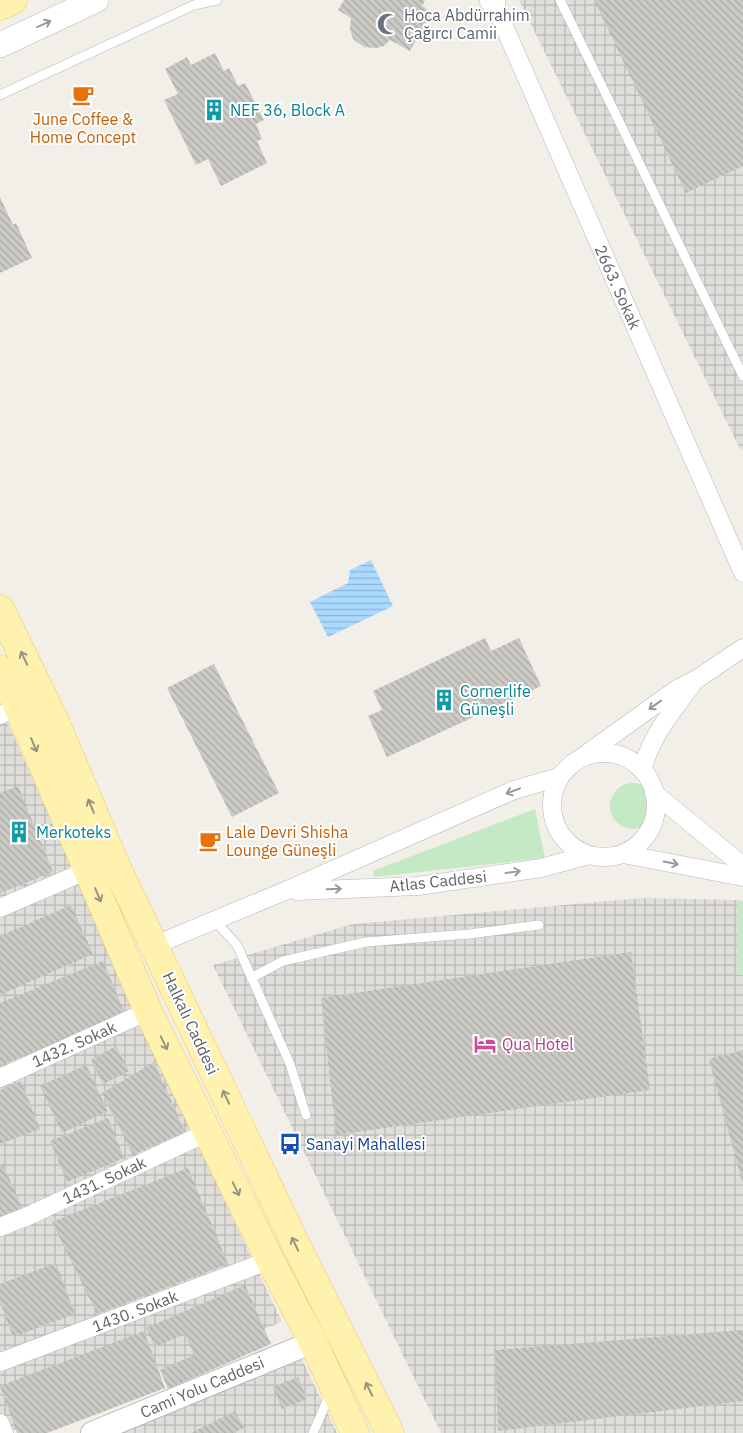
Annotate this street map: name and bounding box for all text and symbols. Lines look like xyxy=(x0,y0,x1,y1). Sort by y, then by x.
place label: Hoca Abdürrahim Çağırcı Camii xyxy=(404,5,530,43)
mosque icon: Hoca Abdürrahim Çağırcı Camii xyxy=(375,11,401,37)
one-way arrow xyxy=(36,19,51,29)
cafe icon: June Coffee & Home Concept xyxy=(70,82,96,108)
building icon: NEF 36, Block A xyxy=(201,97,227,123)
place label: NEF 36, Block A xyxy=(230,100,345,120)
place label: June Coffee & Home Concept xyxy=(30,109,136,147)
street label: 2663. Sokak xyxy=(591,242,646,333)
one-way arrow xyxy=(19,650,29,665)
place label: Cornerlife Güneşli xyxy=(460,681,531,719)
building icon: Cornerlife Güneşli xyxy=(431,687,457,713)
one-way arrow xyxy=(649,699,662,710)
one-way arrow xyxy=(31,738,40,753)
one-way arrow xyxy=(506,787,521,796)
one-way arrow xyxy=(85,799,95,814)
building icon: Merkoteks xyxy=(6,819,32,845)
place label: Merkoteks xyxy=(36,822,111,842)
place label: Lale Devri Shisha Lounge Güneşli xyxy=(226,822,349,860)
cafe icon: Lale Devri Shisha Lounge Güneşli xyxy=(197,828,223,854)
one-way arrow xyxy=(663,859,679,868)
street label: Atlas Caddesi xyxy=(388,866,488,896)
one-way arrow xyxy=(504,867,520,877)
one-way arrow xyxy=(326,885,342,894)
one-way arrow xyxy=(94,887,104,902)
street label: Halkalı Caddesi xyxy=(159,969,223,1077)
street label: 1432. Sokak xyxy=(29,1016,120,1071)
hotel icon: Qua Hotel xyxy=(472,1031,498,1057)
place label: Qua Hotel xyxy=(502,1034,574,1054)
one-way arrow xyxy=(160,1035,169,1050)
one-way arrow xyxy=(220,1090,230,1105)
bus stop icon: Sanayi Mahallesi xyxy=(277,1131,303,1157)
place label: Sanayi Mahallesi xyxy=(306,1134,426,1154)
street label: 1431. Sokak xyxy=(59,1152,150,1208)
one-way arrow xyxy=(232,1181,241,1196)
one-way arrow xyxy=(290,1237,300,1252)
street label: 1430. Sokak xyxy=(89,1285,181,1336)
street label: Cami Yolu Caddesi xyxy=(137,1352,267,1422)
one-way arrow xyxy=(363,1382,373,1397)

